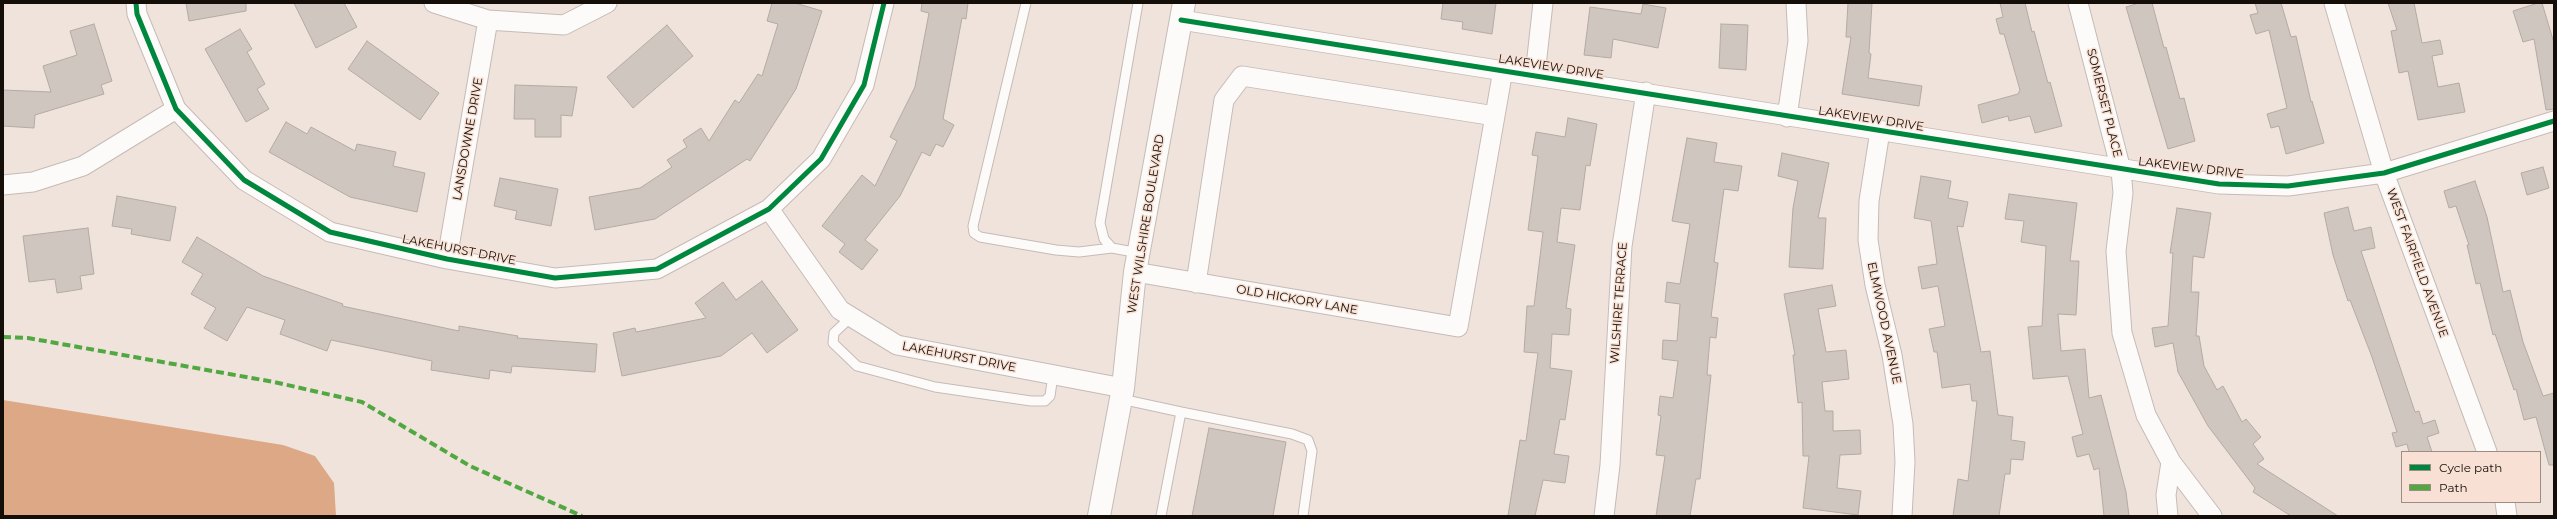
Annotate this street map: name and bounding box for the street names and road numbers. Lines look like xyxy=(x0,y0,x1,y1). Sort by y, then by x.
street label: SOMERSET PLACE xyxy=(2084,47,2124,159)
street label: LAKEVIEW DRIVE xyxy=(1497,52,1605,82)
street label: LANSDOWNE DRIVE xyxy=(450,76,486,202)
street label: LAKEVIEW DRIVE xyxy=(1817,104,1925,134)
street label: WEST WILSHIRE BOULEVARD xyxy=(1125,133,1167,315)
street label: LAKEVIEW DRIVE xyxy=(2137,154,2245,182)
street label: WEST FAIRFIELD AVENUE xyxy=(2383,186,2451,340)
street label: LAKEHURST DRIVE xyxy=(401,232,517,268)
street label: WILSHIRE TERRACE xyxy=(1608,242,1630,364)
street label: ELMWOOD AVENUE xyxy=(1864,261,1904,385)
street label: OLD HICKORY LANE xyxy=(1235,282,1359,318)
street label: LAKEHURST DRIVE xyxy=(901,339,1017,375)

